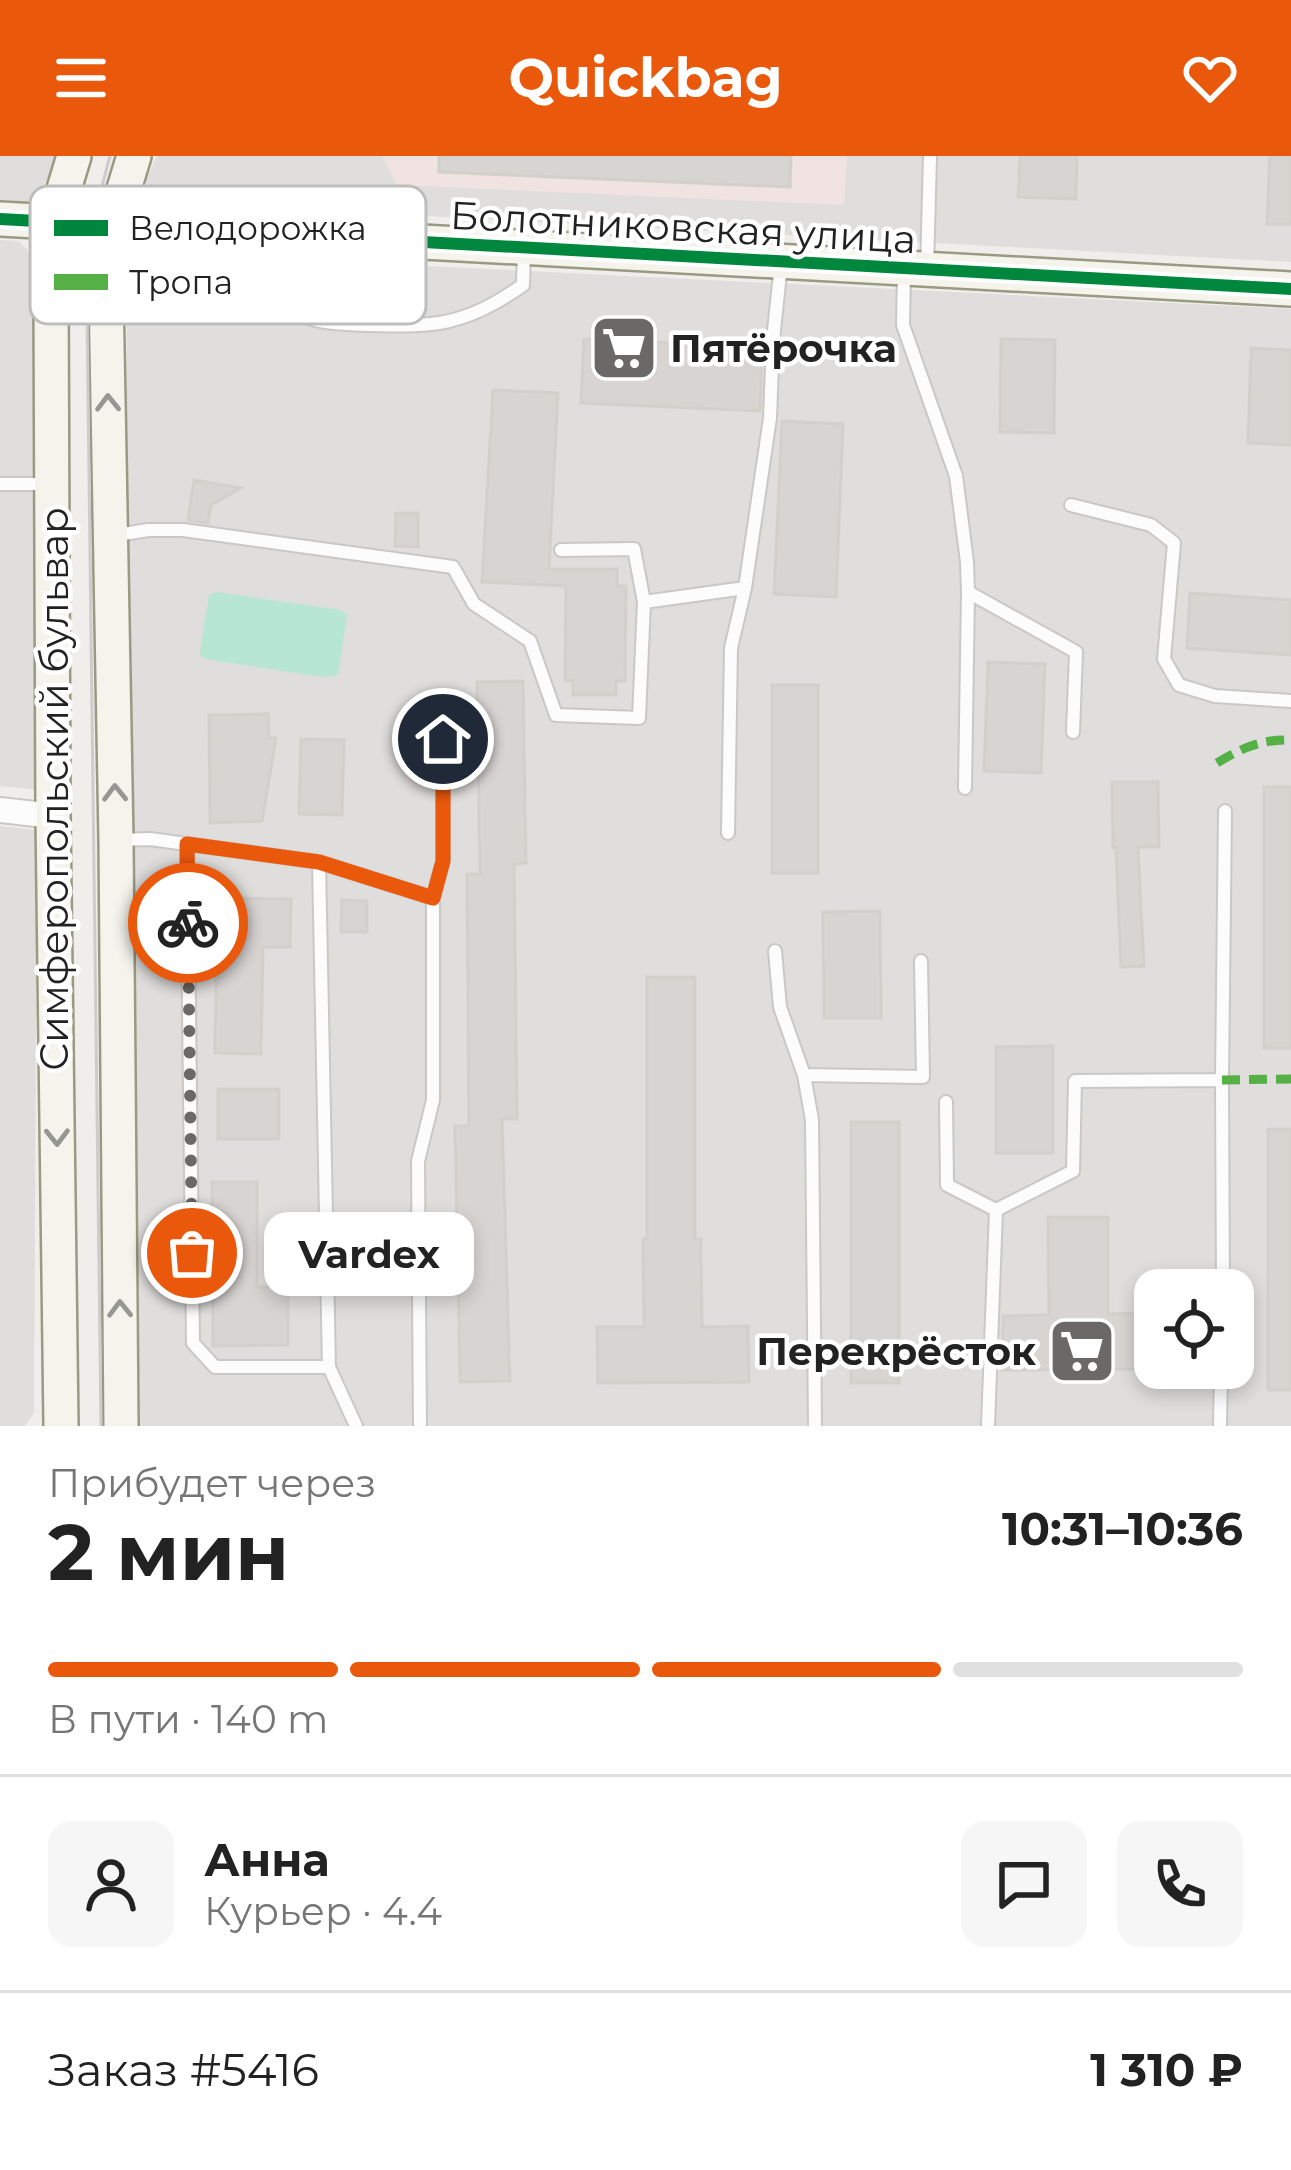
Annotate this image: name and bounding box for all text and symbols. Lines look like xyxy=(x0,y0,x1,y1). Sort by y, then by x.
icon: menu xyxy=(48,45,114,111)
text: Quickbag xyxy=(508,45,783,111)
icon: heart xyxy=(1177,45,1243,111)
legend xyxy=(30,186,426,324)
street label: Болотниковская улица xyxy=(449,191,917,263)
text: Велодорожка xyxy=(129,208,366,248)
text: Тропа xyxy=(129,262,233,302)
supermarket icon: Пятёрочка xyxy=(589,313,659,383)
place label: Пятёрочка xyxy=(670,324,897,372)
one-way arrow xyxy=(95,393,121,412)
street label: Симферопольский бульвар xyxy=(30,507,78,1071)
pin xyxy=(392,688,494,790)
icon: home xyxy=(410,706,476,772)
one-way arrow xyxy=(102,783,128,802)
courier xyxy=(128,863,248,983)
icon: bike xyxy=(155,890,221,956)
one-way arrow xyxy=(44,1129,70,1147)
pin xyxy=(141,1202,243,1304)
callout: Vardex xyxy=(264,1211,474,1295)
icon: bag xyxy=(159,1220,225,1286)
text: Vardex xyxy=(298,1230,440,1278)
map controls xyxy=(1134,1269,1254,1389)
button: locate xyxy=(1134,1269,1254,1389)
one-way arrow xyxy=(107,1299,133,1317)
supermarket icon: Перекрёсток xyxy=(1047,1316,1117,1386)
place label: Перекрёсток xyxy=(756,1327,1036,1375)
text: Прибудет через xyxy=(48,1459,376,1507)
text: 10:31–10:36 xyxy=(1002,1501,1243,1556)
text: 2 мин xyxy=(48,1504,289,1600)
text: В пути · 140 m xyxy=(48,1695,328,1743)
button: person xyxy=(48,1821,174,1947)
button: chat xyxy=(961,1821,1087,1947)
button: phone xyxy=(1117,1821,1243,1947)
text: Анна xyxy=(204,1832,330,1887)
text: Курьер · 4.4 xyxy=(204,1887,442,1935)
text: Заказ #5416 xyxy=(48,2042,319,2097)
text: 1 310 ₽ xyxy=(1090,2042,1243,2097)

